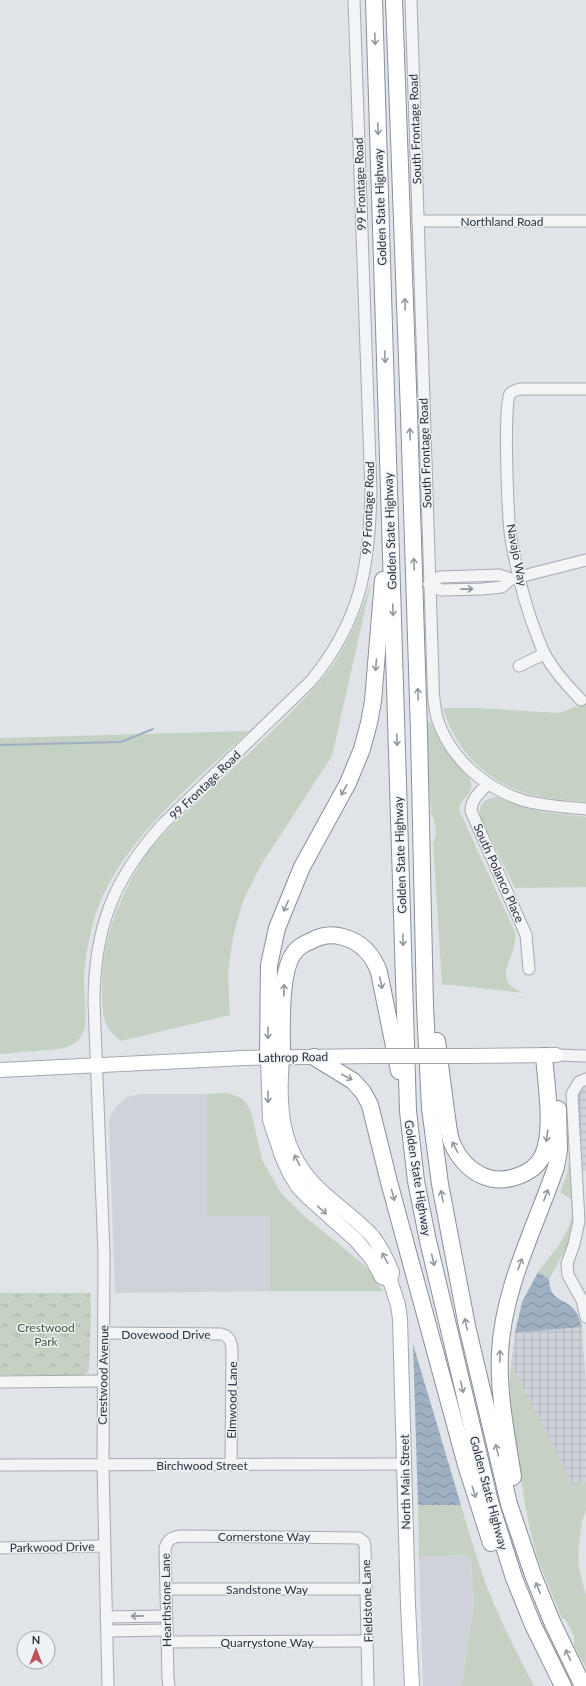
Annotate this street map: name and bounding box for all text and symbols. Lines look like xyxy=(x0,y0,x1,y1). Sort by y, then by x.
one-way arrow xyxy=(371,32,379,45)
street label: South Frontage Road xyxy=(406,74,424,184)
one-way arrow xyxy=(374,122,381,135)
street label: 99 Frontage Road xyxy=(351,137,369,231)
street label: Golden State Highway xyxy=(370,147,390,266)
street label: Northland Road xyxy=(460,214,544,229)
one-way arrow xyxy=(401,298,409,311)
one-way arrow xyxy=(381,350,389,363)
street label: South Frontage Road xyxy=(416,398,434,508)
one-way arrow xyxy=(406,428,413,441)
street label: 99 Frontage Road xyxy=(359,461,377,555)
street label: Golden State Highway xyxy=(380,471,400,590)
street label: Navajo Way xyxy=(504,523,531,588)
one-way arrow xyxy=(410,558,417,571)
one-way arrow xyxy=(460,585,473,593)
one-way arrow xyxy=(389,603,396,616)
one-way arrow xyxy=(373,658,380,671)
one-way arrow xyxy=(414,688,422,701)
one-way arrow xyxy=(393,733,400,746)
street label: 99 Frontage Road xyxy=(166,747,244,823)
one-way arrow xyxy=(340,784,347,796)
street label: Golden State Highway xyxy=(390,795,410,914)
street label: South Polanco Place xyxy=(470,821,528,925)
one-way arrow xyxy=(281,899,289,911)
one-way arrow xyxy=(399,933,407,946)
one-way arrow xyxy=(377,976,385,989)
one-way arrow xyxy=(280,984,288,997)
one-way arrow xyxy=(264,1026,272,1039)
street label: Lathrop Road xyxy=(258,1049,328,1065)
one-way arrow xyxy=(341,1074,353,1082)
one-way arrow xyxy=(264,1090,272,1103)
street label: Golden State Highway xyxy=(401,1119,435,1238)
one-way arrow xyxy=(543,1129,551,1142)
one-way arrow xyxy=(451,1141,458,1153)
one-way arrow xyxy=(293,1155,300,1167)
one-way arrow xyxy=(390,1188,397,1201)
one-way arrow xyxy=(438,1190,446,1203)
one-way arrow xyxy=(543,1190,551,1202)
one-way arrow xyxy=(317,1206,327,1215)
one-way arrow xyxy=(381,1253,389,1265)
one-way arrow xyxy=(429,1253,437,1266)
one-way arrow xyxy=(516,1258,524,1270)
one-way arrow xyxy=(462,1318,470,1331)
park label: Crestwood Park xyxy=(17,1320,75,1349)
street label: Crestwood Avenue xyxy=(95,1325,111,1425)
street label: Dovewood Drive xyxy=(121,1327,211,1342)
one-way arrow xyxy=(497,1350,504,1363)
street label: Elmwood Lane xyxy=(224,1361,240,1439)
one-way arrow xyxy=(459,1380,467,1393)
street label: North Main Street xyxy=(397,1433,413,1530)
street label: Golden State Highway xyxy=(467,1434,512,1552)
one-way arrow xyxy=(492,1444,500,1457)
street label: Birchwood Street xyxy=(156,1458,248,1473)
one-way arrow xyxy=(471,1485,478,1498)
street label: Cornerstone Way xyxy=(218,1529,311,1544)
street label: Parkwood Drive xyxy=(9,1539,95,1555)
street label: Hearthstone Lane xyxy=(158,1553,174,1647)
street label: Fieldstone Lane xyxy=(358,1559,376,1643)
street label: Sandstone Way xyxy=(226,1582,309,1597)
one-way arrow xyxy=(534,1583,542,1595)
one-way arrow xyxy=(131,1613,144,1620)
north arrow xyxy=(16,1630,56,1670)
text: N xyxy=(32,1633,40,1646)
street label: Quarrystone Way xyxy=(221,1635,314,1650)
one-way arrow xyxy=(564,1650,571,1662)

